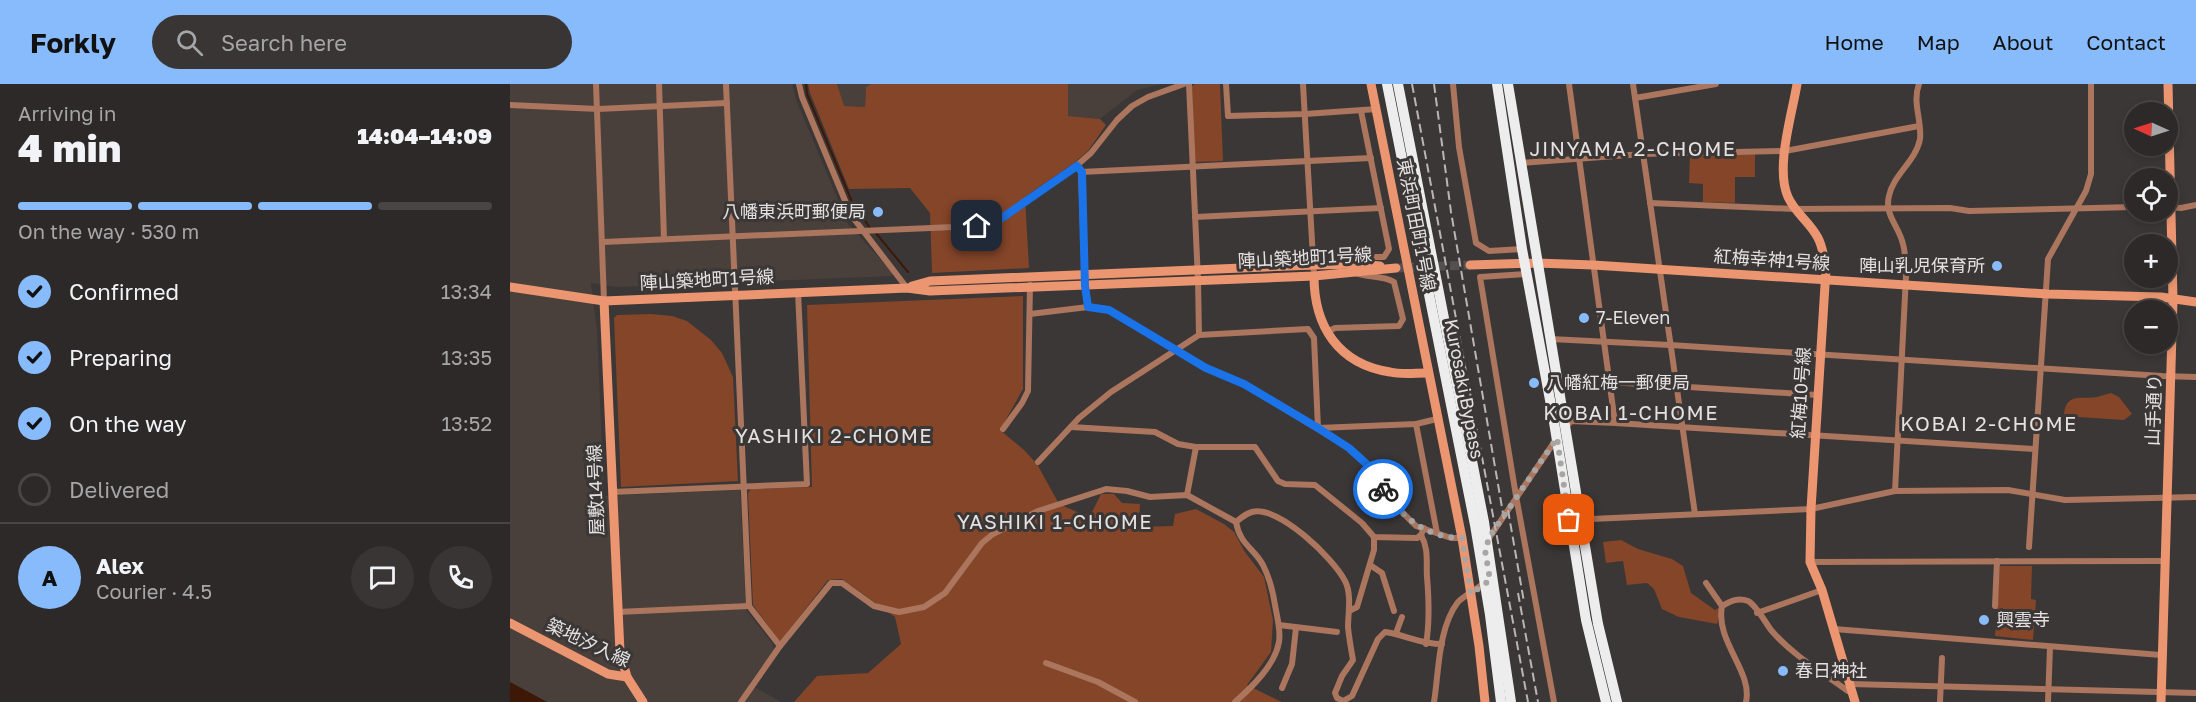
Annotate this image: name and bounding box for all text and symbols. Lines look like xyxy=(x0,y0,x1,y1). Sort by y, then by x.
search box xyxy=(152,15,572,69)
text: Forkly xyxy=(30,26,116,59)
icon: search xyxy=(173,26,206,59)
text: Search here xyxy=(221,29,347,56)
text: Home xyxy=(1824,29,1884,55)
text: Map xyxy=(1917,29,1960,55)
text: About xyxy=(1993,29,2053,55)
text: Contact xyxy=(2086,29,2166,55)
text: Arriving in xyxy=(18,101,116,125)
north arrow xyxy=(2124,102,2178,156)
map controls xyxy=(2124,102,2178,354)
text: 14:04–14:09 xyxy=(357,122,492,149)
text: 4 min xyxy=(18,124,121,171)
district label: JINYAMA 2-CHOME xyxy=(1529,136,1737,160)
street label: 東浜町田町1号線 xyxy=(1393,157,1441,293)
button: locate xyxy=(2124,168,2178,222)
place label: 八幡東浜町郵便局 xyxy=(722,200,866,222)
pin xyxy=(951,200,1002,251)
marker: 八幡東浜町郵便局 xyxy=(871,205,885,219)
icon: home xyxy=(960,209,993,242)
text: On the way · 530 m xyxy=(18,219,199,243)
button: + xyxy=(2124,234,2178,288)
street label: 陣山築地町1号線 xyxy=(1237,242,1373,272)
street label: 紅梅幸神1号線 xyxy=(1713,244,1831,274)
place label: 陣山乳児保育所 xyxy=(1859,254,1985,276)
marker: 陣山乳児保育所 xyxy=(1990,259,2004,273)
street label: 陣山築地町1号線 xyxy=(639,264,775,294)
icon: check xyxy=(18,275,51,308)
text: Confirmed xyxy=(69,278,179,305)
text: 13:34 xyxy=(441,279,492,303)
button: − xyxy=(2124,300,2178,354)
place label: 7-Eleven xyxy=(1596,306,1670,328)
marker: 7-Eleven xyxy=(1577,311,1591,325)
street label: Kurosaki Bypass xyxy=(1441,317,1489,461)
icon: check xyxy=(18,341,51,374)
text: Preparing xyxy=(69,344,172,371)
text: 13:35 xyxy=(441,345,492,369)
street label: 紅梅10号線 xyxy=(1786,346,1814,440)
place label: 八幡紅梅一郵便局 xyxy=(1546,371,1690,393)
street label: 山手通り xyxy=(2141,374,2165,446)
marker: 八幡紅梅一郵便局 xyxy=(1527,376,1541,390)
district label: KOBAI 1-CHOME xyxy=(1543,400,1719,424)
icon: check xyxy=(18,407,51,440)
text: On the way xyxy=(69,410,187,437)
text: 13:52 xyxy=(441,411,492,435)
district label: KOBAI 2-CHOME xyxy=(1900,411,2078,435)
district label: YASHIKI 2-CHOME xyxy=(735,423,933,447)
street label: 屋敷14号線 xyxy=(582,444,608,536)
courier xyxy=(1353,459,1413,519)
icon: bike xyxy=(1367,473,1400,506)
text: Delivered xyxy=(69,476,169,503)
pin xyxy=(1543,494,1594,545)
icon: bag xyxy=(1552,503,1585,536)
district label: YASHIKI 1-CHOME xyxy=(957,509,1153,533)
button: chat xyxy=(351,546,414,609)
button: phone xyxy=(429,546,492,609)
text: Alex xyxy=(96,552,144,579)
text: A xyxy=(42,564,57,591)
text: Courier · 4.5 xyxy=(96,579,212,603)
place label: 興雲寺 xyxy=(1996,608,2050,630)
street label: 築地汐入線 xyxy=(543,613,634,671)
marker: 興雲寺 xyxy=(1977,613,1991,627)
place label: 春日神社 xyxy=(1795,659,1867,681)
marker: 春日神社 xyxy=(1776,664,1790,678)

